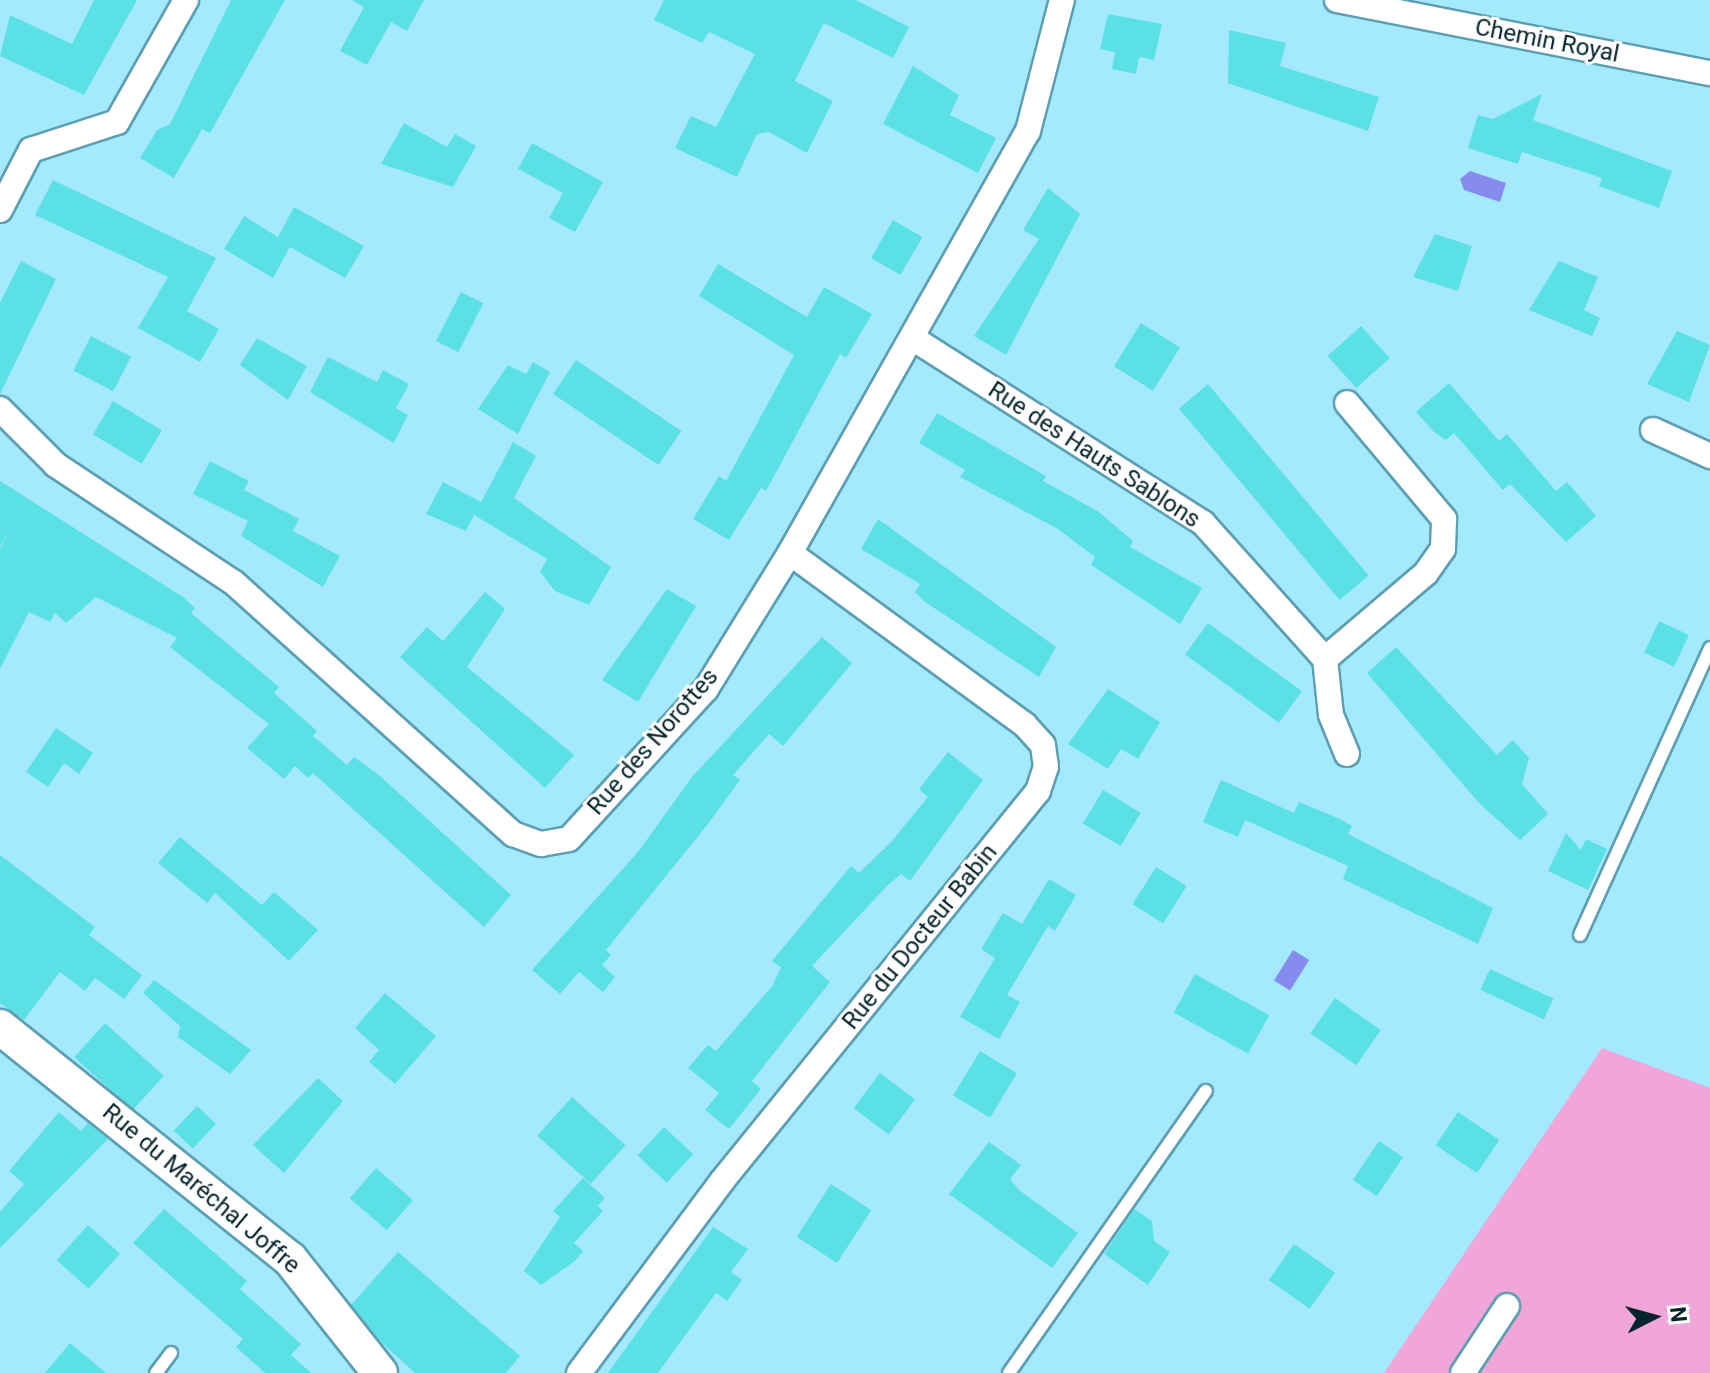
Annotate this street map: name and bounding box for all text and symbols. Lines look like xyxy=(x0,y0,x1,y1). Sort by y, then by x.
street label: Chemin Royal xyxy=(1473,13,1621,69)
street label: Rue des Hauts Sablons xyxy=(983,376,1205,534)
street label: Rue des Norottes xyxy=(582,663,724,821)
street label: Rue du Docteur Babin xyxy=(836,839,1004,1035)
street label: Rue du Maréchal Joffre xyxy=(96,1098,306,1280)
north arrow xyxy=(1614,1277,1694,1357)
text: N xyxy=(1665,1305,1692,1323)

